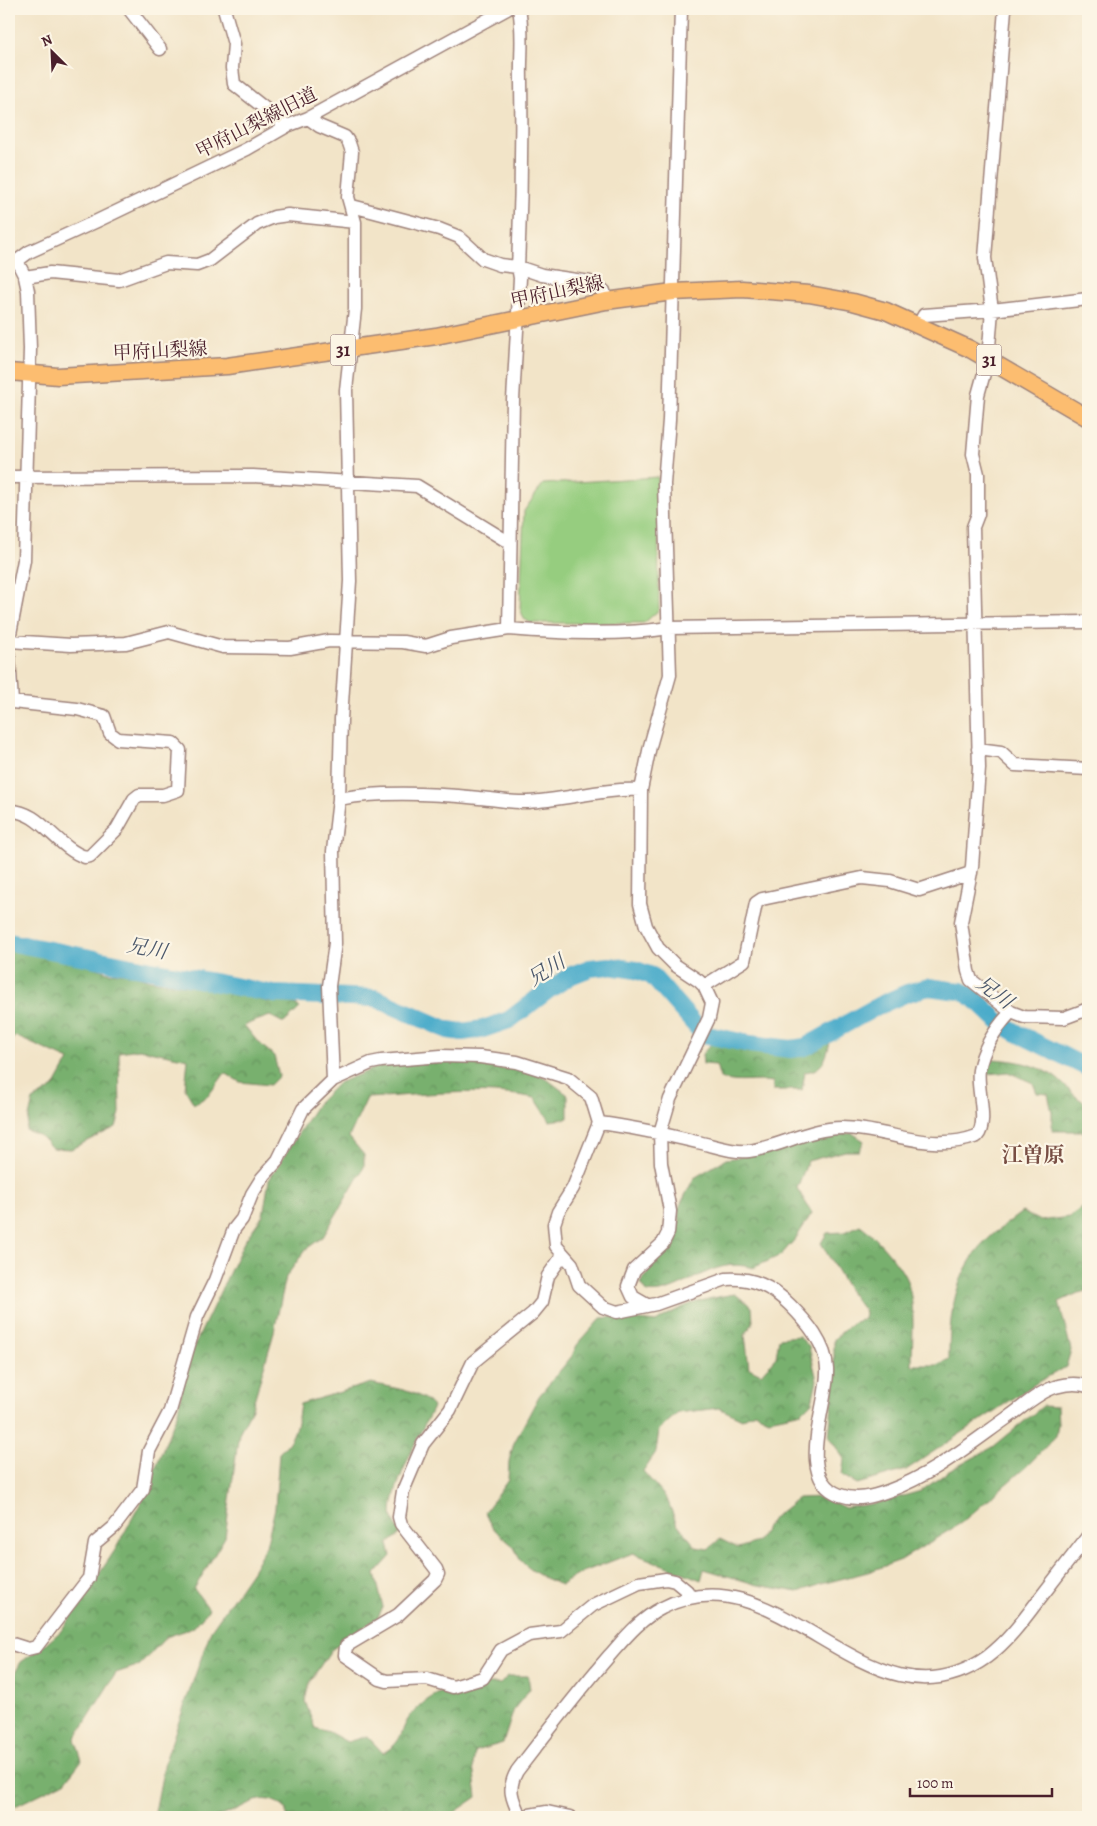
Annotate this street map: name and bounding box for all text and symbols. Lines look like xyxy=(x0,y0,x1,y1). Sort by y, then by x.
north arrow xyxy=(28,28,78,78)
text: N xyxy=(38,30,55,51)
street label: 甲府山梨線旧道 xyxy=(191,81,322,165)
street label: 甲府山梨線 xyxy=(508,269,606,315)
road number: 31 xyxy=(330,334,356,366)
street label: 甲府山梨線 xyxy=(112,336,208,366)
road number: 31 xyxy=(976,344,1002,376)
water label: 兄川 xyxy=(125,931,171,966)
water label: 兄川 xyxy=(522,947,572,992)
water label: 兄川 xyxy=(971,970,1020,1016)
district label: 江曽原 xyxy=(1002,1141,1065,1169)
scale bar xyxy=(910,1766,1052,1798)
text: 100 m xyxy=(917,1773,954,1793)

